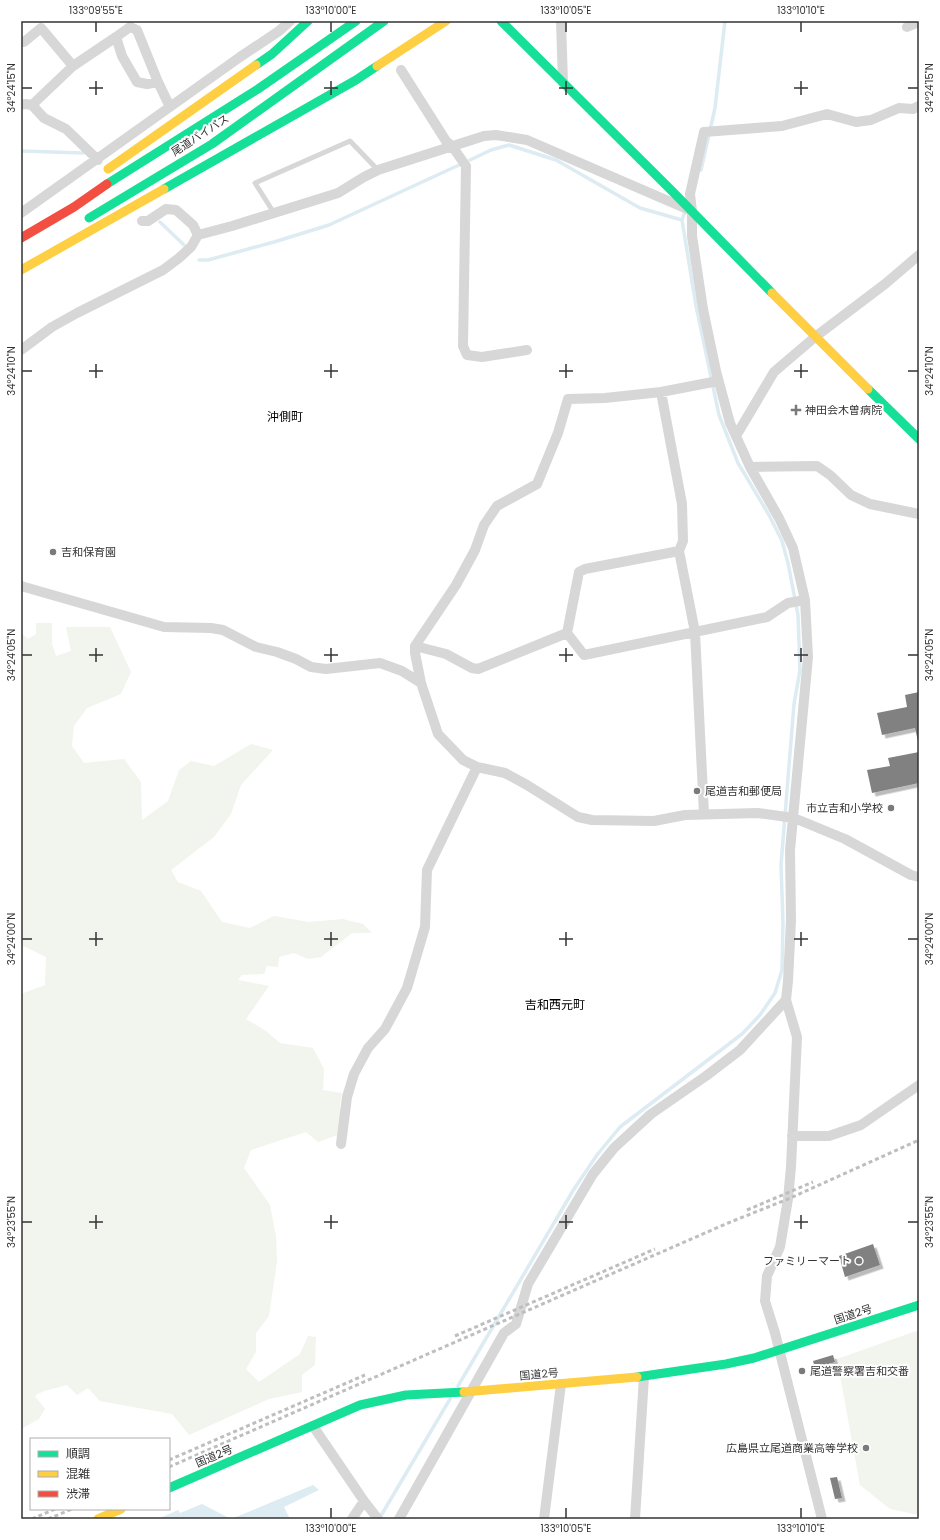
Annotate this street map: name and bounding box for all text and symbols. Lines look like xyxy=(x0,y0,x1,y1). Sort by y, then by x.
text: 133°09'55"E xyxy=(69,3,123,18)
text: 133°10'00"E xyxy=(306,3,356,18)
text: 133°10'05"E xyxy=(541,3,591,18)
text: 133°10'10"E xyxy=(777,3,825,18)
text: 34°24'15"N xyxy=(4,63,19,113)
text: 34°24'15"N xyxy=(922,63,937,113)
street label: 尾道バイパス xyxy=(168,110,232,160)
text: 34°24'10"N xyxy=(4,346,19,396)
text: 34°24'10"N xyxy=(922,346,937,396)
place label: 神田会木曽病院 xyxy=(805,402,882,418)
marker: 神田会木曽病院 xyxy=(790,404,802,416)
district label: 沖側町 xyxy=(267,408,303,425)
place label: 吉和保育園 xyxy=(61,544,116,560)
marker: 吉和保育園 xyxy=(48,547,58,557)
text: 34°24'05"N xyxy=(4,629,19,681)
text: 34°24'05"N xyxy=(922,629,937,681)
place label: 尾道吉和郵便局 xyxy=(705,783,782,799)
marker: 尾道吉和郵便局 xyxy=(692,786,702,796)
place label: 市立吉和小学校 xyxy=(806,800,883,816)
marker: 市立吉和小学校 xyxy=(886,803,896,813)
text: 34°24'00"N xyxy=(4,913,19,965)
text: 34°24'00"N xyxy=(922,913,937,965)
district label: 吉和西元町 xyxy=(525,996,585,1013)
text: 34°23'55"N xyxy=(4,1196,19,1248)
text: 34°23'55"N xyxy=(922,1196,937,1248)
place label: ファミリーマート xyxy=(763,1253,851,1269)
marker: ファミリーマート xyxy=(854,1256,864,1266)
street label: 国道2号 xyxy=(832,1300,874,1328)
place label: 尾道警察署吉和交番 xyxy=(810,1363,909,1379)
street label: 国道2号 xyxy=(519,1364,559,1384)
marker: 尾道警察署吉和交番 xyxy=(797,1366,807,1376)
legend xyxy=(30,1438,170,1510)
place label: 広島県立尾道商業高等学校 xyxy=(726,1440,858,1456)
street label: 国道2号 xyxy=(193,1441,235,1471)
marker: 広島県立尾道商業高等学校 xyxy=(861,1443,871,1453)
text: 順調 xyxy=(66,1445,90,1462)
text: 混雑 xyxy=(66,1465,90,1482)
text: 渋滞 xyxy=(66,1485,90,1502)
text: 133°10'00"E xyxy=(306,1521,356,1536)
text: 133°10'05"E xyxy=(541,1521,591,1536)
text: 133°10'10"E xyxy=(777,1521,825,1536)

